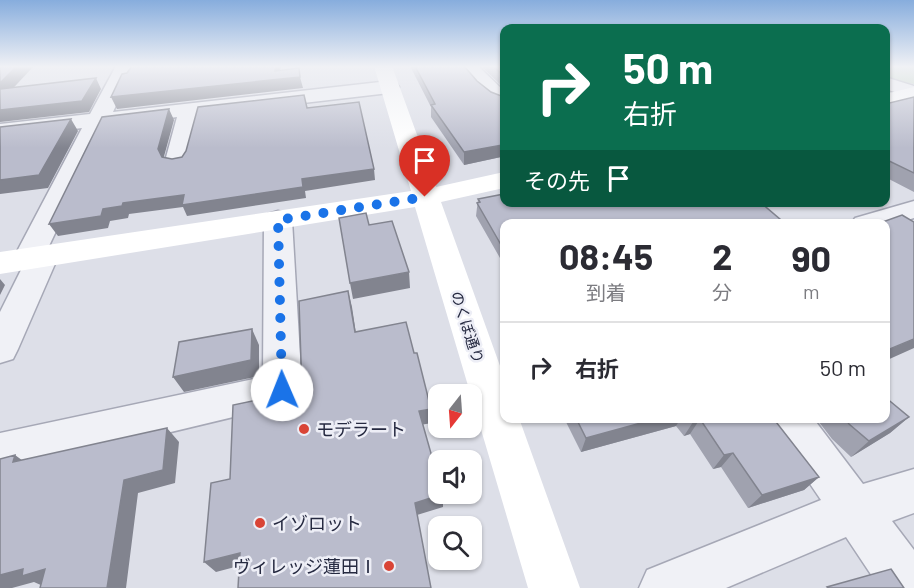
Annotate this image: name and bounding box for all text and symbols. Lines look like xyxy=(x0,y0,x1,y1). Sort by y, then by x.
text: 50 m xyxy=(623,42,713,92)
icon: right xyxy=(524,48,602,126)
text: 右折 xyxy=(623,97,677,129)
pin xyxy=(399,135,450,197)
icon: arrive xyxy=(408,144,441,177)
icon: arrive xyxy=(602,162,635,195)
text: その先 xyxy=(524,167,590,193)
text: 08:45 xyxy=(559,234,653,277)
text: 2 xyxy=(712,234,732,277)
text: 90 xyxy=(791,236,831,279)
text: m xyxy=(803,279,819,303)
text: 到着 xyxy=(586,280,626,304)
text: 分 xyxy=(712,280,732,304)
street label: のくぼ通り xyxy=(448,289,488,365)
icon: right xyxy=(524,351,557,384)
text: 50 m xyxy=(820,354,866,380)
text: 右折 xyxy=(575,355,619,381)
position arrow xyxy=(250,358,314,422)
north arrow xyxy=(428,384,482,438)
map controls xyxy=(428,384,482,570)
place label: モデラート xyxy=(316,418,406,440)
marker: モデラート xyxy=(297,422,311,436)
button: sound xyxy=(428,450,482,504)
place label: イゾロット xyxy=(272,512,362,534)
marker: イゾロット xyxy=(253,516,267,530)
button: search xyxy=(428,516,482,570)
place label: ヴィレッジ蓮田Ⅰ xyxy=(233,555,377,577)
marker: ヴィレッジ蓮田Ⅰ xyxy=(382,559,396,573)

